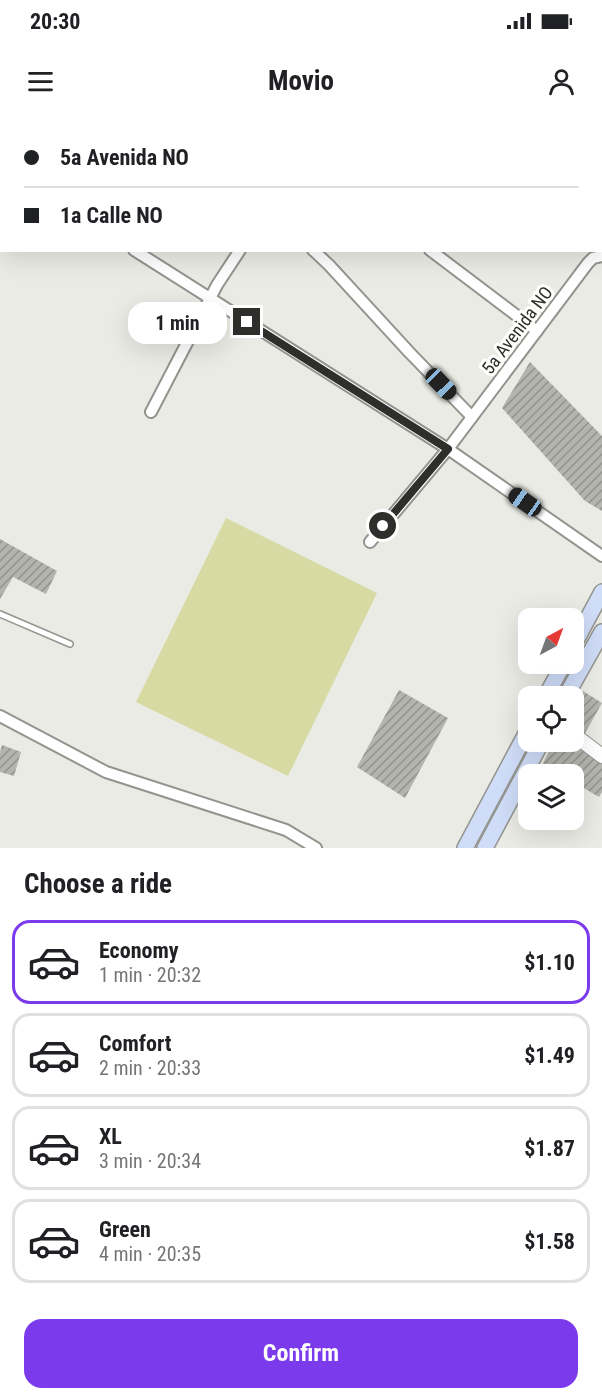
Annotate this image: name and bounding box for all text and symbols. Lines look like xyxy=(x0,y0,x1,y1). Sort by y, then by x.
text: 20:30 xyxy=(30,9,81,34)
icon: menu xyxy=(24,65,57,98)
text: Movio xyxy=(268,65,334,97)
icon: person xyxy=(545,65,578,98)
text: 5a Avenida NO xyxy=(60,145,189,170)
text: 1a Calle NO xyxy=(60,203,163,228)
street label: 5a Avenida NO xyxy=(477,282,557,378)
callout: 1 min xyxy=(127,301,226,343)
route end xyxy=(233,308,260,335)
text: 1 min xyxy=(155,311,200,335)
car xyxy=(422,365,460,403)
car xyxy=(505,484,545,520)
route start xyxy=(369,512,396,539)
north arrow xyxy=(518,608,584,674)
map controls xyxy=(518,608,584,830)
button: locate xyxy=(518,686,584,752)
button: layers xyxy=(518,764,584,830)
text: Choose a ride xyxy=(24,868,172,900)
icon: car xyxy=(27,935,81,989)
text: Economy xyxy=(99,938,179,963)
text: $1.10 xyxy=(524,950,575,975)
text: 1 min · 20:32 xyxy=(99,963,201,987)
icon: car xyxy=(27,1028,81,1082)
text: Comfort xyxy=(99,1031,172,1056)
text: $1.49 xyxy=(524,1043,575,1068)
text: 2 min · 20:33 xyxy=(99,1056,201,1080)
icon: car xyxy=(27,1121,81,1175)
text: XL xyxy=(99,1124,122,1149)
text: $1.87 xyxy=(524,1136,575,1161)
text: 3 min · 20:34 xyxy=(99,1149,201,1173)
icon: car xyxy=(27,1214,81,1268)
text: Green xyxy=(99,1217,151,1242)
text: $1.58 xyxy=(524,1229,575,1254)
text: 4 min · 20:35 xyxy=(99,1242,201,1266)
button: Confirm xyxy=(24,1319,578,1388)

